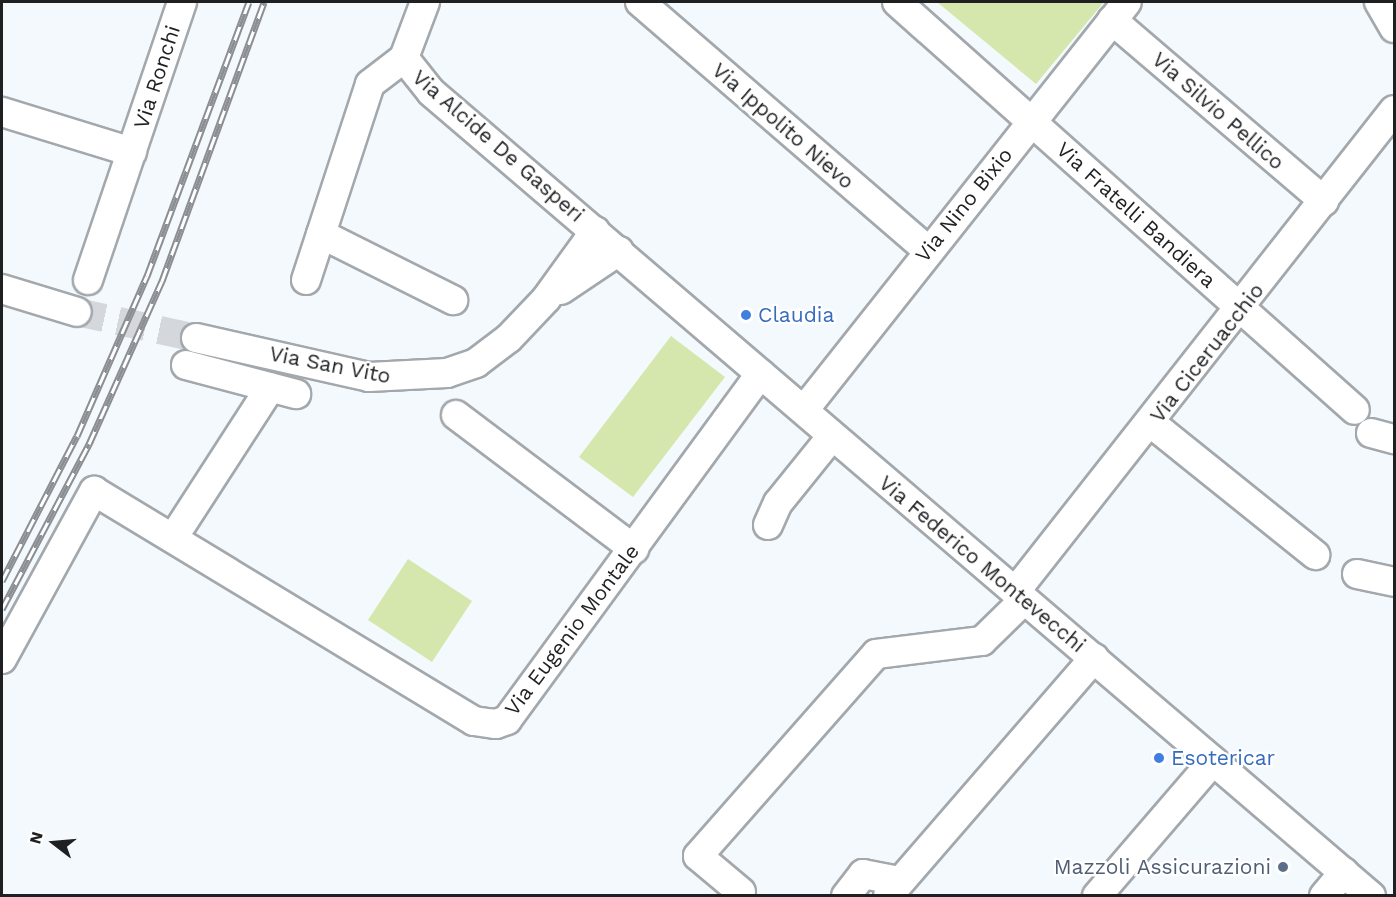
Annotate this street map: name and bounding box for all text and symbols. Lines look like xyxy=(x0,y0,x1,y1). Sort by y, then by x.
street label: Via Ronchi xyxy=(128,22,186,132)
street label: Via Silvio Pellico xyxy=(1147,47,1289,175)
street label: Via Ippolito Nievo xyxy=(707,57,859,195)
street label: Via Alcide De Gasperi xyxy=(407,64,589,228)
street label: Via Fratelli Bandiera xyxy=(1051,137,1221,293)
street label: Via Nino Bixio xyxy=(910,142,1018,268)
street label: Via Ciceruacchio xyxy=(1145,278,1269,428)
place label: Claudia xyxy=(758,302,834,328)
marker: Claudia xyxy=(739,308,753,322)
street label: Via San Vito xyxy=(267,341,393,389)
street label: Via Federico Montevecchi xyxy=(874,470,1090,658)
street label: Via Eugenio Montale xyxy=(499,539,645,721)
place label: Esotericar xyxy=(1171,745,1275,771)
marker: Esotericar xyxy=(1152,751,1166,765)
north arrow xyxy=(24,813,84,873)
text: N xyxy=(25,830,47,846)
place label: Mazzoli Assicurazioni xyxy=(1053,854,1271,880)
marker: Mazzoli Assicurazioni xyxy=(1276,860,1290,874)

